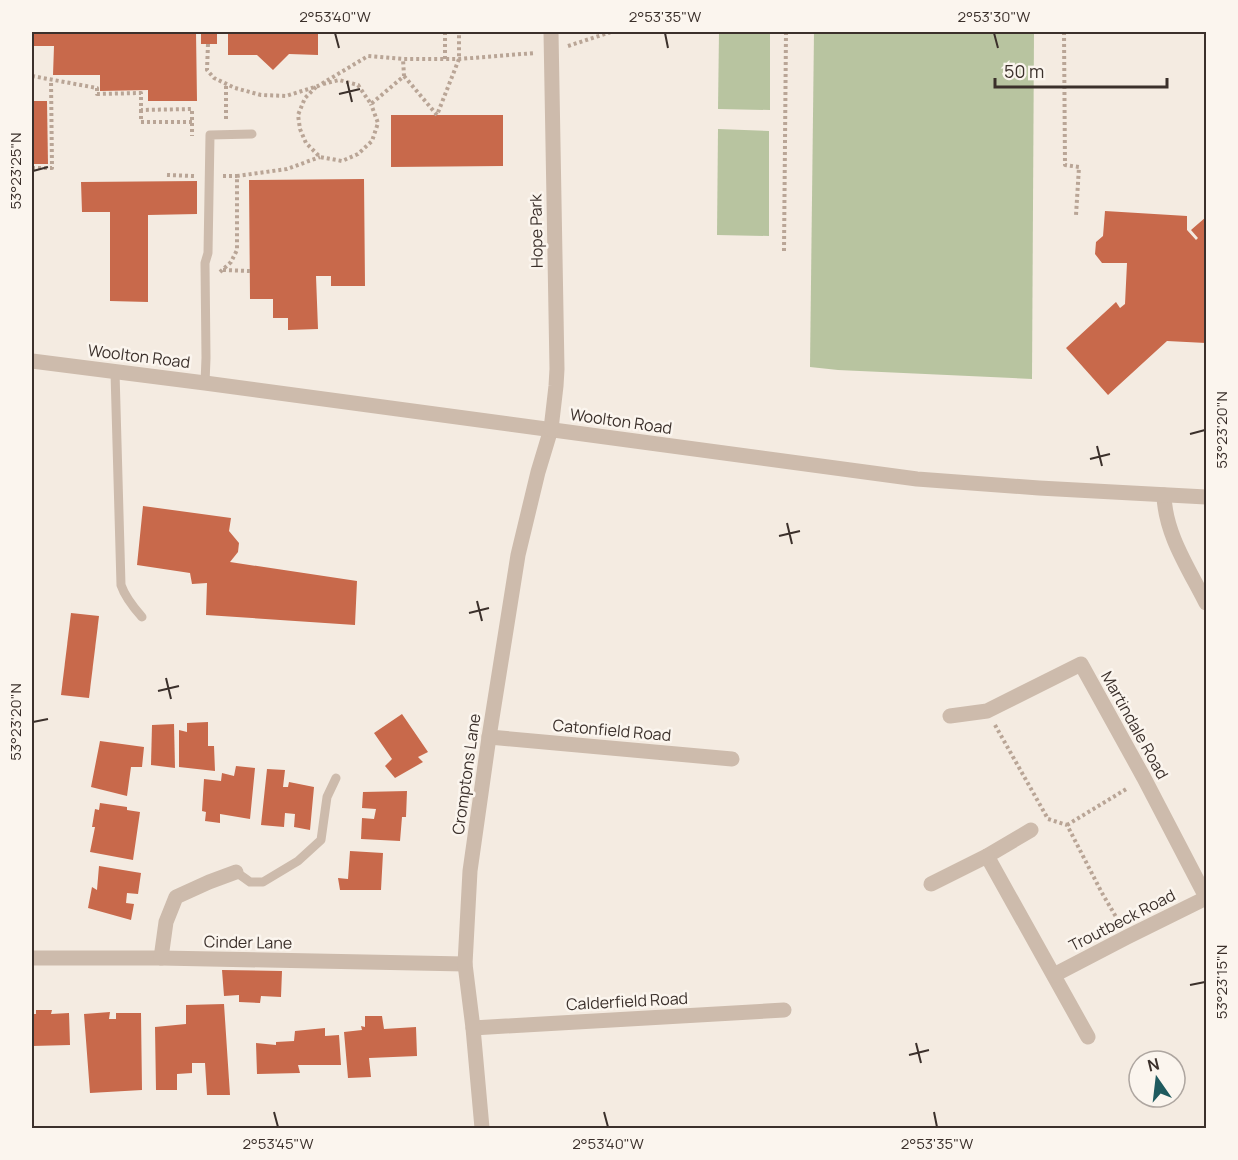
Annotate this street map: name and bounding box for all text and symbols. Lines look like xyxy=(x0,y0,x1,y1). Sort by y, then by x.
text: 2°53'40"W xyxy=(299,6,371,27)
text: 2°53'35"W xyxy=(629,6,701,27)
text: 2°53'30"W xyxy=(958,6,1030,27)
scale bar xyxy=(995,51,1168,89)
text: 50 m xyxy=(1004,59,1044,83)
text: 53°23'25"N xyxy=(5,132,26,210)
street label: Hope Park xyxy=(524,193,548,268)
street label: Woolton Road xyxy=(87,339,191,373)
text: 53°23'20"N xyxy=(1211,391,1232,469)
street label: Woolton Road xyxy=(569,403,673,439)
street label: Martindale Road xyxy=(1096,667,1174,783)
text: 53°23'20"N xyxy=(5,683,26,761)
street label: Cromptons Lane xyxy=(447,712,485,836)
street label: Catonfield Road xyxy=(552,714,672,746)
street label: Troutbeck Road xyxy=(1065,884,1179,956)
street label: Cinder Lane xyxy=(204,930,292,954)
text: 53°23'15"N xyxy=(1211,945,1232,1019)
street label: Calderfield Road xyxy=(566,987,688,1015)
north arrow xyxy=(1127,1049,1187,1109)
text: N xyxy=(1145,1052,1162,1077)
text: 2°53'45"W xyxy=(242,1133,314,1154)
text: 2°53'40"W xyxy=(572,1133,644,1154)
text: 2°53'35"W xyxy=(901,1133,973,1154)

